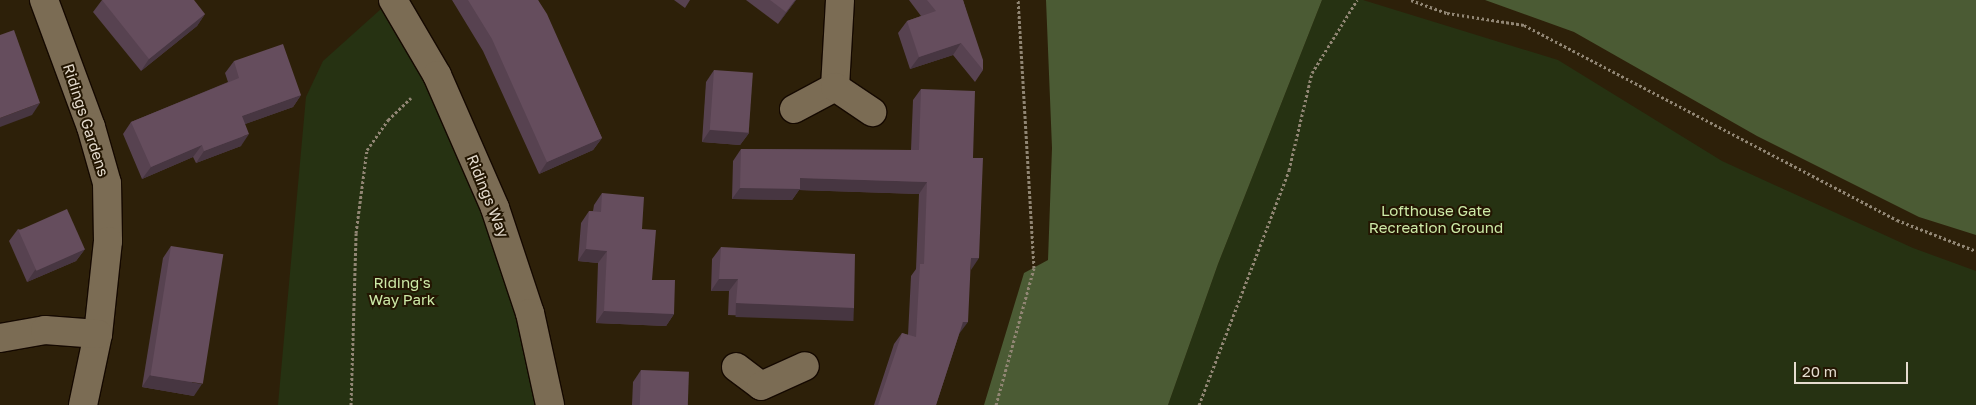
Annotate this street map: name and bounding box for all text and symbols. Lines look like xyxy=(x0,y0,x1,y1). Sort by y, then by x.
street label: Ridings Gardens xyxy=(59,61,113,179)
street label: Ridings Way xyxy=(463,152,513,240)
park label: Lofthouse Gate Recreation Ground xyxy=(1369,201,1503,236)
park label: Riding's Way Park xyxy=(369,273,435,308)
scale bar xyxy=(1796,352,1910,384)
text: 20 m xyxy=(1802,362,1837,380)

